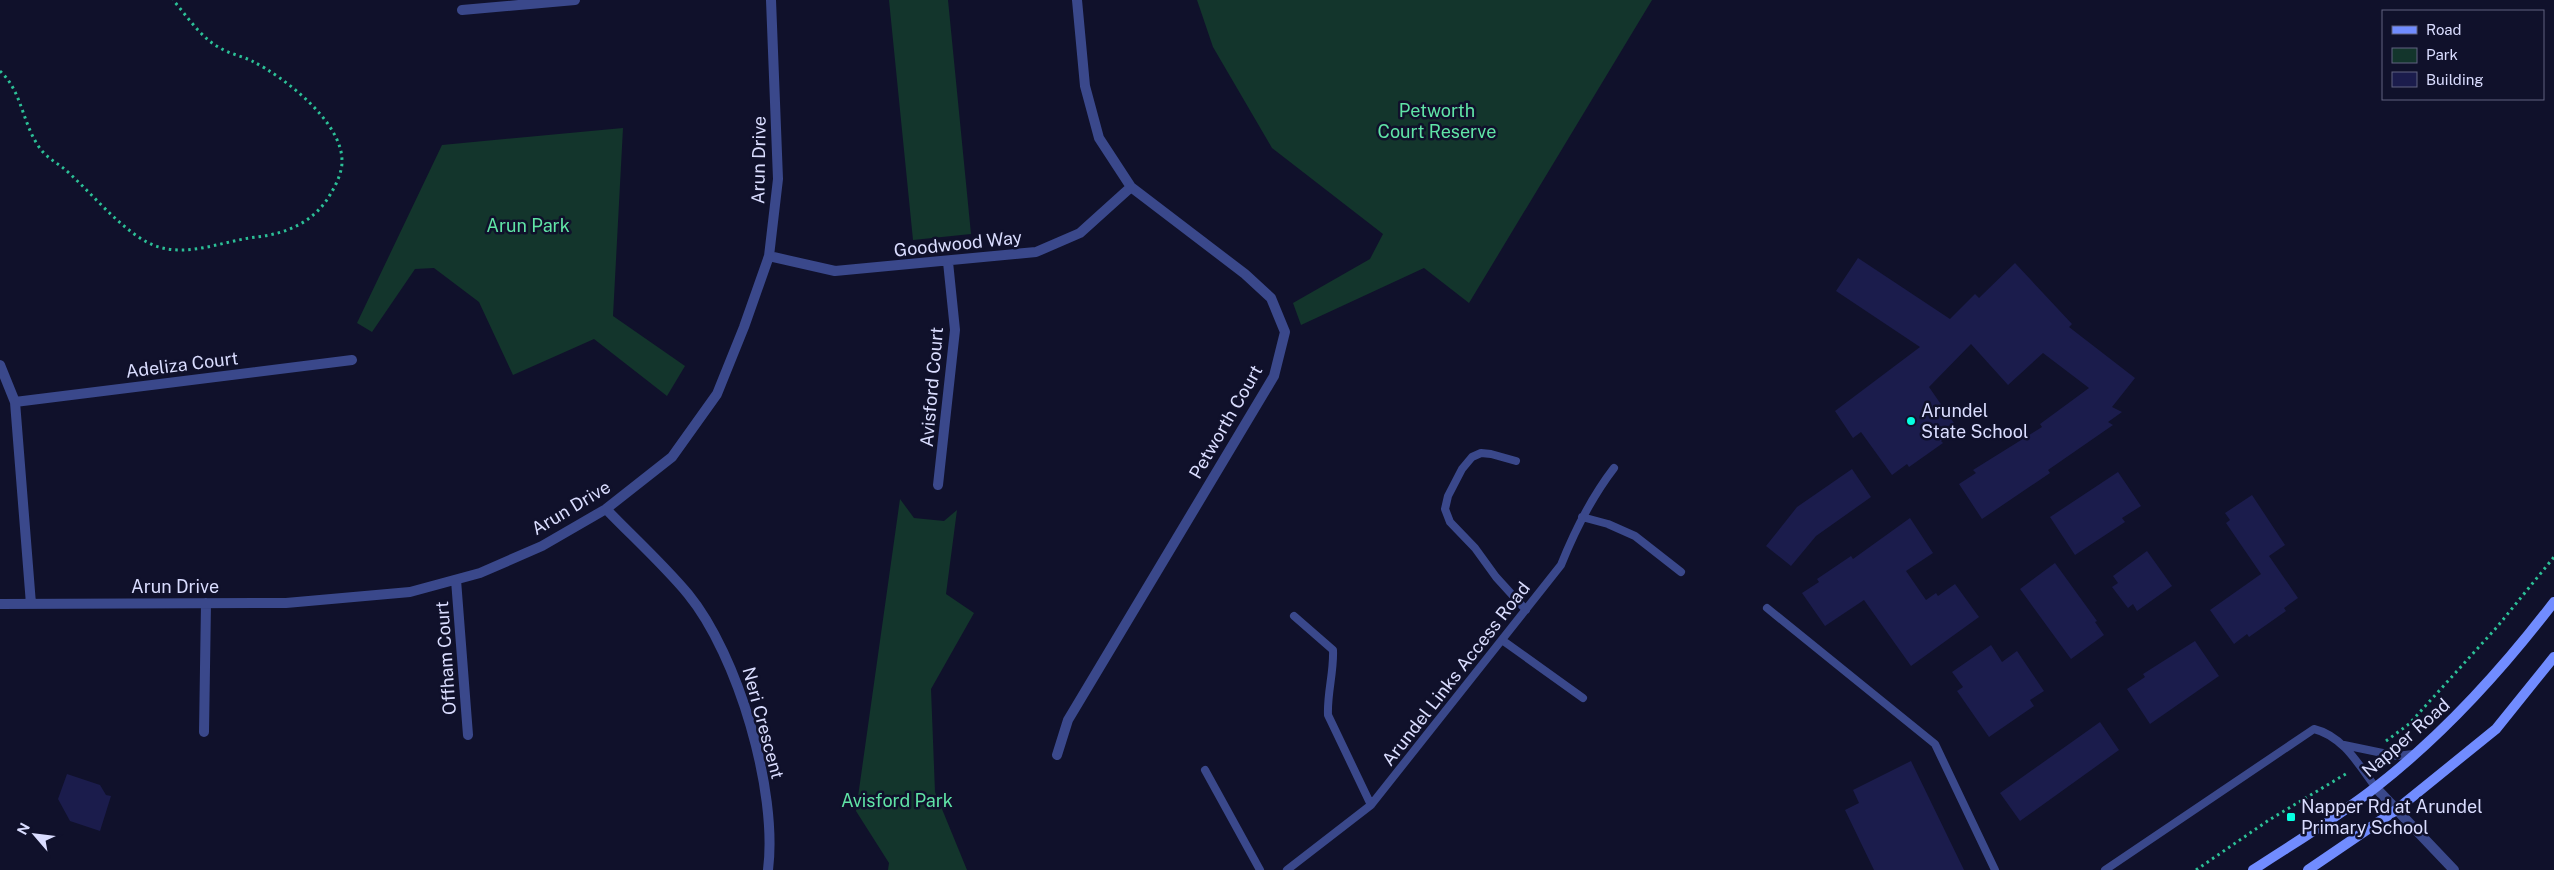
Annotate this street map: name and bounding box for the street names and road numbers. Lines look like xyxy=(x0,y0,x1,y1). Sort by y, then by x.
street label: Arun Drive xyxy=(747,116,770,204)
street label: Goodwood Way xyxy=(893,226,1023,261)
street label: Avisford Court xyxy=(916,326,947,448)
street label: Adeliza Court xyxy=(124,347,239,382)
street label: Petworth Court xyxy=(1185,361,1267,482)
street label: Arun Drive xyxy=(528,476,614,539)
street label: Arun Drive xyxy=(131,576,219,597)
street label: Arundel Links Access Road xyxy=(1377,578,1534,770)
street label: Offham Court xyxy=(431,600,460,716)
street label: Neri Crescent xyxy=(738,665,789,781)
street label: Napper Road xyxy=(2358,694,2454,781)

